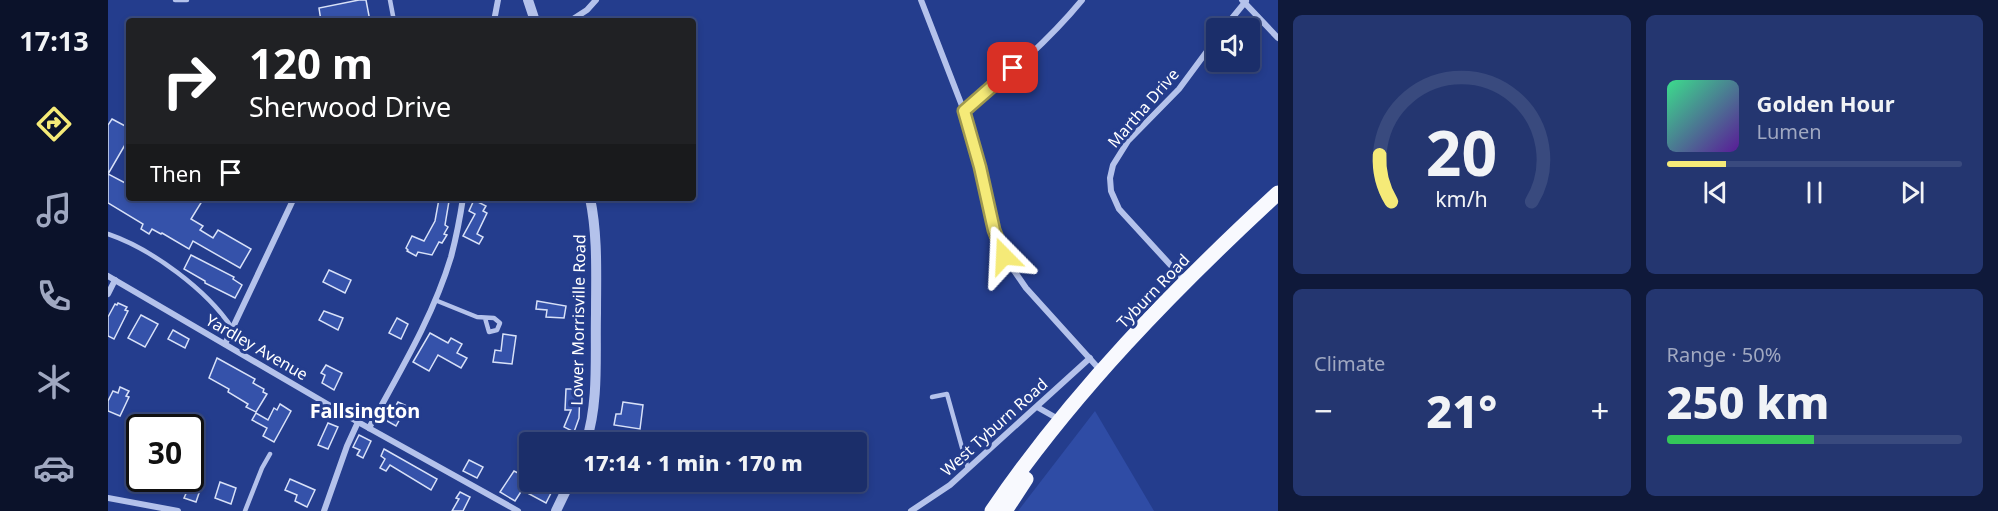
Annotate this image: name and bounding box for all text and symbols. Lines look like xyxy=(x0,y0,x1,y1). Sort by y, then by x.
map controls xyxy=(1206,18,1260,72)
button: sound xyxy=(1206,18,1260,72)
text: 17:13 xyxy=(19,22,89,59)
text: 120 m xyxy=(249,34,373,91)
icon: right xyxy=(150,42,228,120)
pin xyxy=(987,42,1038,93)
icon: arrive xyxy=(996,51,1029,84)
street label: Martha Drive xyxy=(1102,64,1184,152)
text: Sherwood Drive xyxy=(249,88,451,125)
text: Golden Hour xyxy=(1757,88,1895,118)
icon: directions xyxy=(33,103,75,145)
text: 20 xyxy=(1426,109,1497,194)
text: Lumen xyxy=(1757,118,1822,145)
icon: arrive xyxy=(214,156,247,189)
text: Then xyxy=(150,158,202,188)
icon: previous xyxy=(1699,176,1732,209)
icon: pause xyxy=(1798,176,1831,209)
icon: next xyxy=(1896,176,1929,209)
text: km/h xyxy=(1435,184,1488,213)
icon: music xyxy=(33,189,75,231)
position arrow xyxy=(972,224,1036,288)
street label: Lower Morrisville Road xyxy=(566,234,590,406)
street label: Tyburn Road xyxy=(1112,249,1194,333)
icon: phone xyxy=(33,275,75,317)
street label: Yardley Avenue xyxy=(202,309,312,385)
text: Range · 50% xyxy=(1667,341,1781,368)
text: Climate xyxy=(1314,350,1385,377)
icon: climate xyxy=(33,361,75,403)
text: 250 km xyxy=(1667,371,1829,432)
street label: West Tyburn Road xyxy=(936,373,1052,481)
text: 21° xyxy=(1426,380,1497,441)
text: − xyxy=(1314,388,1333,433)
text: + xyxy=(1591,388,1610,433)
district label: Fallsington xyxy=(310,397,420,424)
speed limit sign: 30 xyxy=(126,414,204,492)
icon: car xyxy=(33,447,75,489)
text: 17:14 · 1 min · 170 m xyxy=(583,447,803,477)

